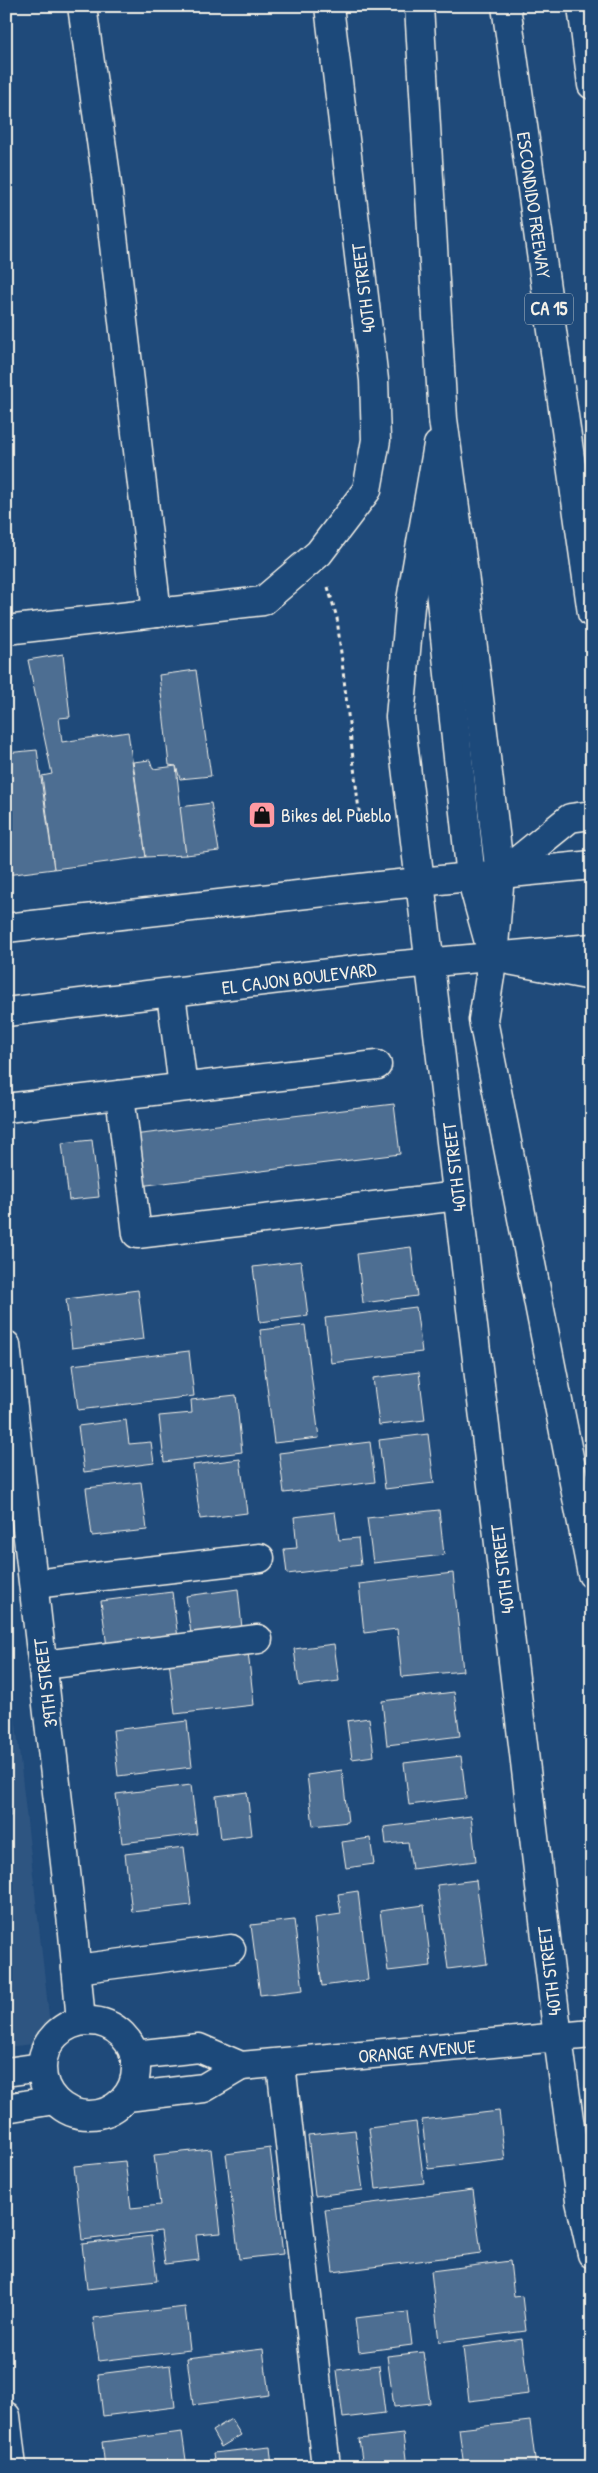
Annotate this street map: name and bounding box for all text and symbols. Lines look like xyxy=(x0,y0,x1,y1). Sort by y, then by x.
street label: ESCONDIDO FREEWAY xyxy=(511,130,557,280)
street label: 40TH STREET xyxy=(344,241,381,334)
road number: CA 15 xyxy=(525,294,573,324)
shop icon: Bikes del Pueblo xyxy=(247,800,277,830)
place label: Bikes del Pueblo xyxy=(281,802,392,828)
street label: EL CAJON BOULEVARD xyxy=(220,956,378,1000)
street label: 40TH STREET xyxy=(435,1120,472,1213)
street label: 40TH STREET xyxy=(483,1522,520,1615)
street label: 39TH STREET xyxy=(27,1636,63,1729)
street label: 40TH STREET xyxy=(530,1924,567,2017)
street label: ORANGE AVENUE xyxy=(357,2033,477,2069)

